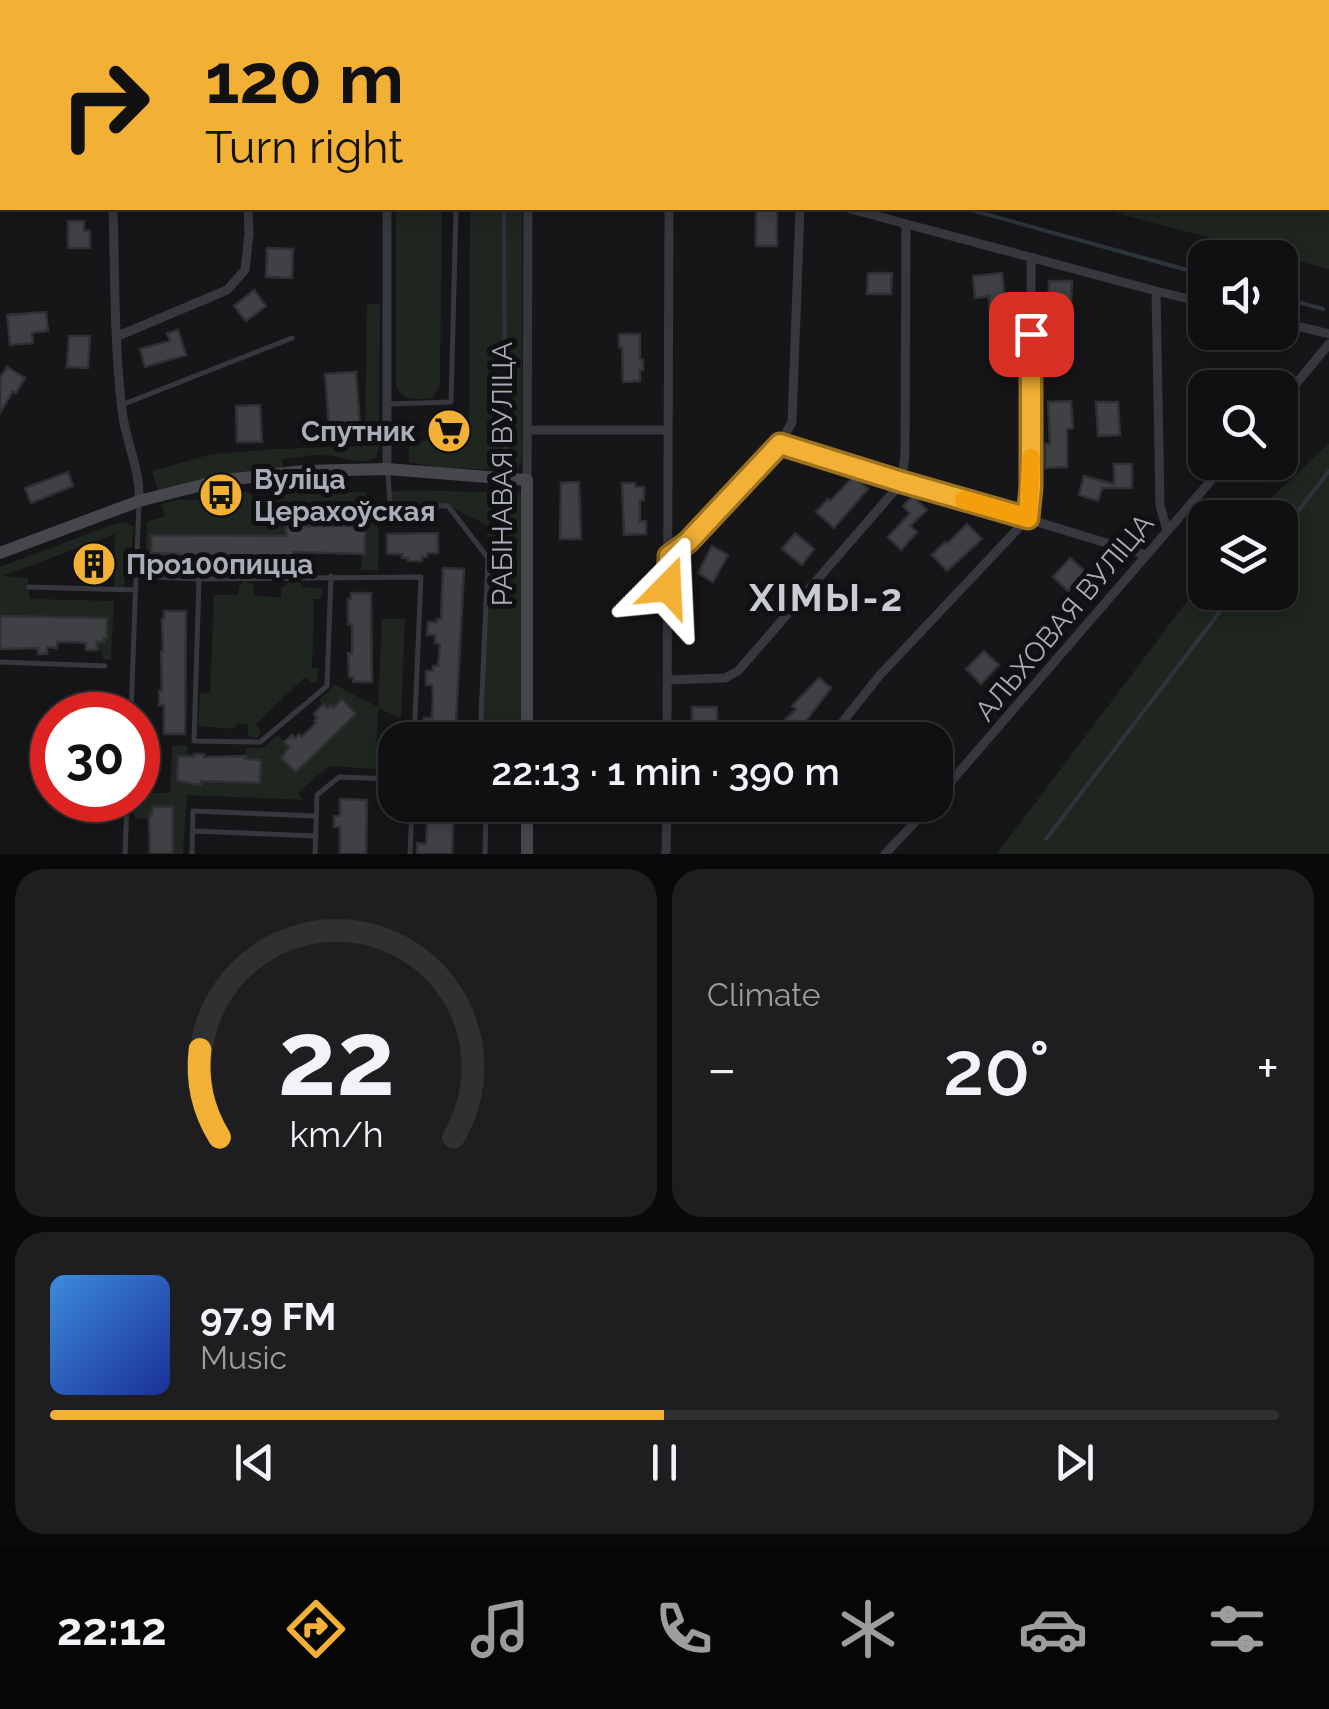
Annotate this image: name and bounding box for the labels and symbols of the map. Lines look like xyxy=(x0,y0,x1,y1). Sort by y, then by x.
pin xyxy=(989,292,1074,377)
street label: РАБІНАВАЯ ВУЛІЦА xyxy=(486,342,519,606)
supermarket icon: Спутник xyxy=(426,408,472,454)
place label: Спутник xyxy=(301,415,416,448)
place label: Вуліца Церахоўская xyxy=(254,463,435,528)
bus stop icon: Вуліца Церахоўская xyxy=(198,472,244,518)
street label: АЛЬХОВАЯ ВУЛІЦА xyxy=(968,507,1161,727)
position arrow xyxy=(616,535,720,639)
building icon: Про100пицца xyxy=(71,541,117,587)
place label: Про100пицца xyxy=(126,548,313,581)
district label: ХІМЫ-2 xyxy=(748,575,905,620)
speed limit sign: 30 xyxy=(30,692,160,822)

